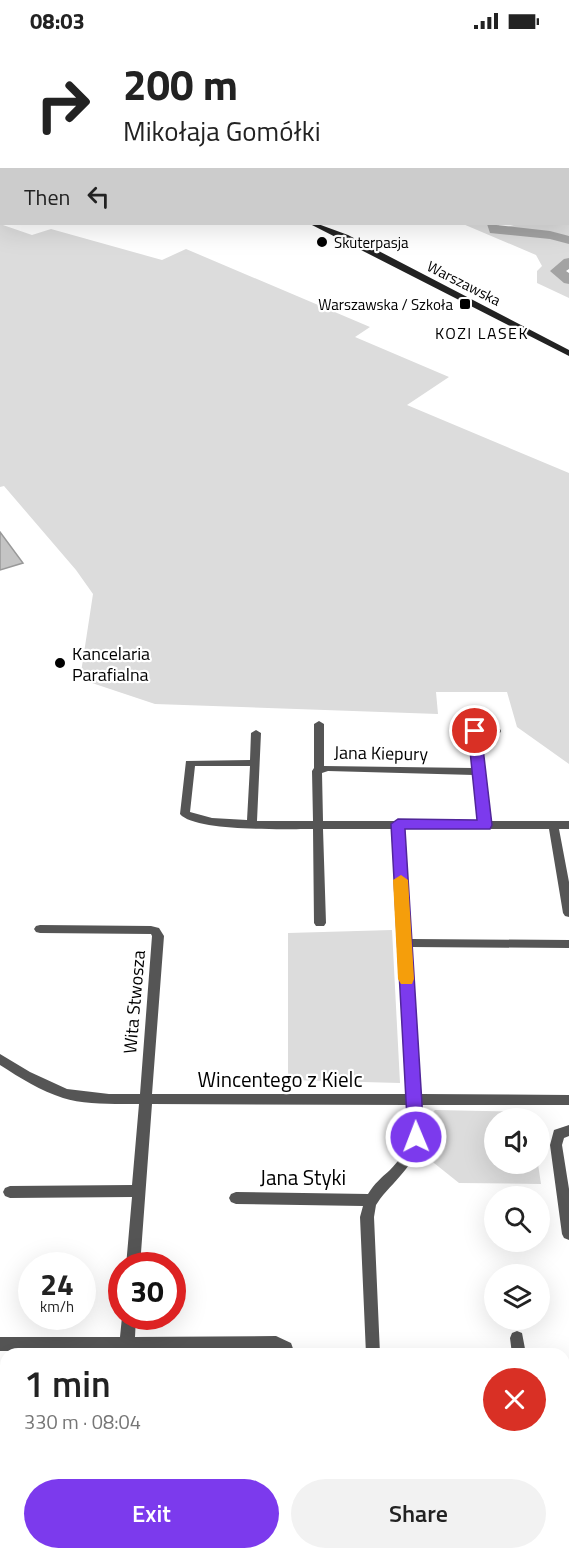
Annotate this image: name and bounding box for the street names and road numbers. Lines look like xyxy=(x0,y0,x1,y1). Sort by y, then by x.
street label: Warszawska xyxy=(423,255,505,312)
street label: Jana Kiepury xyxy=(334,739,429,767)
street label: Wita Stwosza xyxy=(116,949,152,1055)
street label: Wincentego z Kielc xyxy=(197,1063,363,1095)
street label: Jana Styki xyxy=(260,1161,346,1193)

